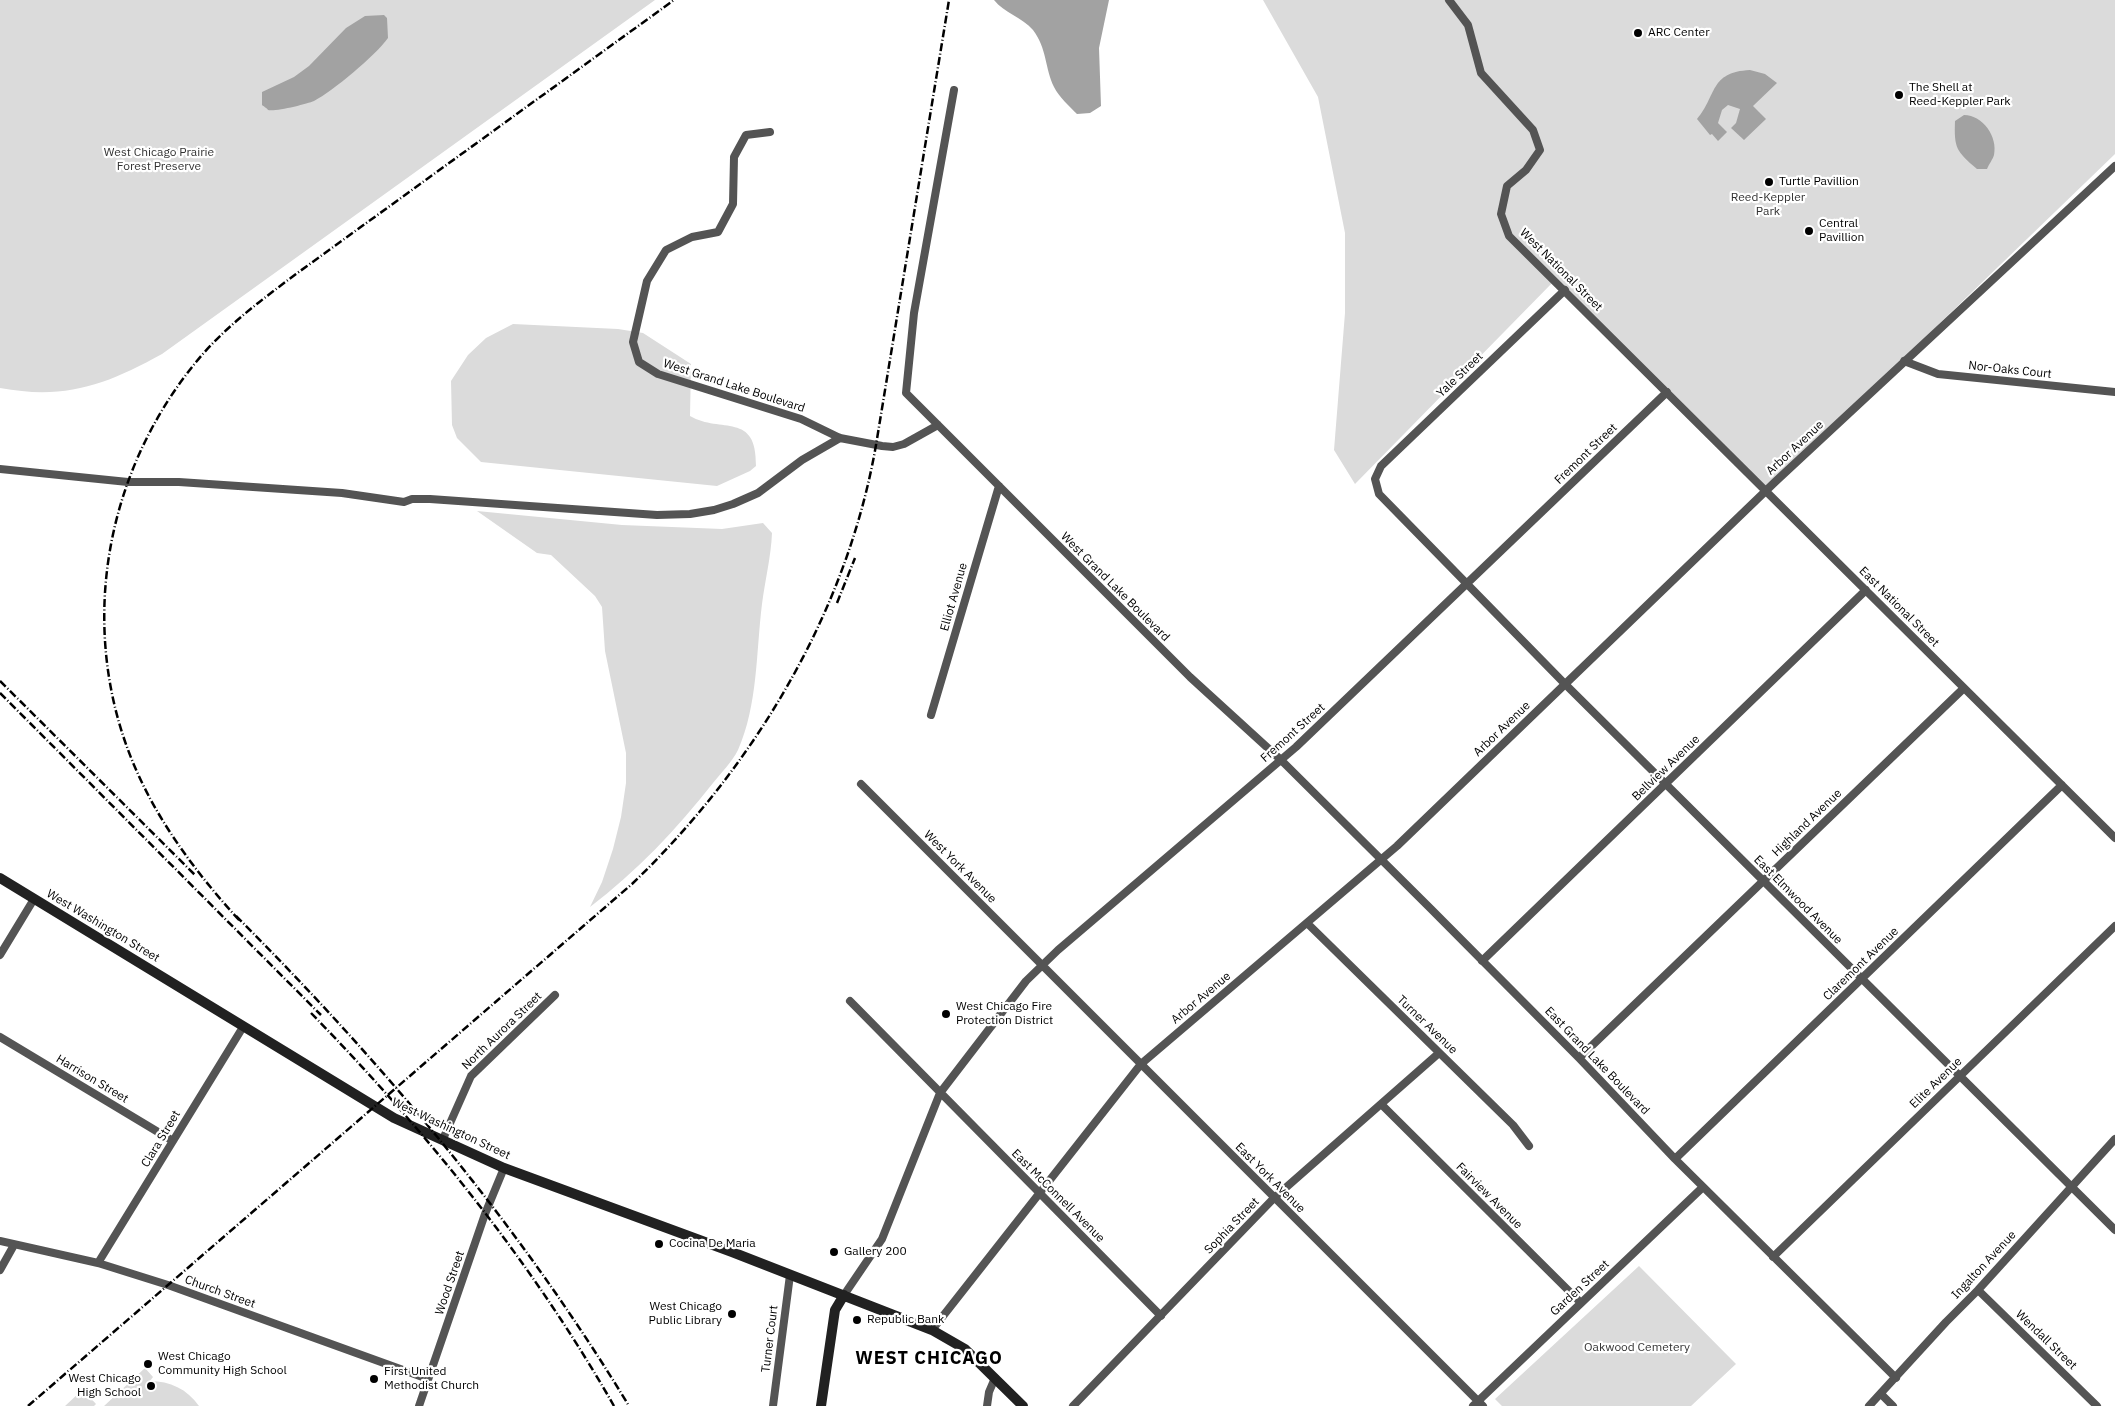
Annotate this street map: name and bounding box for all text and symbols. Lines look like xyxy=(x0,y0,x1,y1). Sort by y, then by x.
place label: ARC Center xyxy=(1648,26,1710,40)
marker: ARC Center xyxy=(1632,27,1644,39)
place label: The Shell at Reed-Keppler Park xyxy=(1909,81,2011,109)
marker: The Shell at Reed-Keppler Park xyxy=(1893,89,1905,101)
park label: West Chicago Prairie Forest Preserve xyxy=(104,146,214,174)
place label: Turtle Pavillion xyxy=(1779,175,1859,189)
marker: Turtle Pavillion xyxy=(1763,176,1775,188)
park label: Reed-Keppler Park xyxy=(1731,191,1805,219)
place label: Central Pavillion xyxy=(1819,217,1864,245)
marker: Central Pavillion xyxy=(1803,225,1815,237)
street label: West National Street xyxy=(1517,226,1605,314)
street label: Yale Street xyxy=(1434,349,1486,401)
street label: West Grand Lake Boulevard xyxy=(661,356,807,416)
street label: Nor-Oaks Court xyxy=(1968,358,2052,382)
street label: Arbor Avenue xyxy=(1763,418,1827,478)
street label: Fremont Street xyxy=(1552,421,1620,487)
street label: West Grand Lake Boulevard xyxy=(1058,530,1172,644)
street label: Elliot Avenue xyxy=(937,561,971,633)
street label: East National Street xyxy=(1856,564,1942,650)
street label: Arbor Avenue xyxy=(1471,698,1533,760)
street label: Fremont Street xyxy=(1258,700,1328,766)
street label: Bellview Avenue xyxy=(1629,732,1703,804)
street label: Highland Avenue xyxy=(1769,786,1845,860)
street label: West York Avenue xyxy=(921,828,999,906)
street label: East Elmwood Avenue xyxy=(1751,853,1845,947)
street label: West Washington Street xyxy=(44,887,162,965)
street label: Claremont Avenue xyxy=(1820,924,1902,1004)
street label: Arbor Avenue xyxy=(1168,969,1234,1027)
street label: North Aurora Street xyxy=(459,989,545,1073)
street label: Turner Avenue xyxy=(1394,993,1460,1057)
place label: West Chicago Fire Protection District xyxy=(956,1000,1053,1028)
street label: East Grand Lake Boulevard xyxy=(1542,1004,1652,1118)
marker: West Chicago Fire Protection District xyxy=(940,1008,952,1020)
street label: Harrison Street xyxy=(53,1052,131,1106)
street label: Elite Avenue xyxy=(1907,1055,1965,1111)
street label: West Washington Street xyxy=(389,1095,513,1163)
street label: Clara Street xyxy=(138,1108,184,1170)
street label: East York Avenue xyxy=(1232,1140,1308,1216)
street label: East McConnell Avenue xyxy=(1008,1146,1108,1246)
street label: Fairview Avenue xyxy=(1453,1160,1525,1232)
street label: Sophia Street xyxy=(1202,1195,1262,1257)
street label: Ingalton Avenue xyxy=(1949,1228,2019,1302)
place label: Cocina De Maria xyxy=(669,1237,756,1251)
marker: Cocina De Maria xyxy=(653,1238,665,1250)
place label: Gallery 200 xyxy=(844,1245,907,1259)
marker: Gallery 200 xyxy=(828,1246,840,1258)
street label: Wood Street xyxy=(432,1249,468,1317)
street label: Garden Street xyxy=(1548,1257,1612,1319)
street label: Church Street xyxy=(183,1273,257,1311)
place label: West Chicago Public Library xyxy=(649,1300,722,1328)
street label: Turner Court xyxy=(759,1304,781,1374)
street label: Wendall Street xyxy=(2012,1307,2080,1373)
marker: West Chicago Public Library xyxy=(726,1308,738,1320)
place label: Republic Bank xyxy=(867,1313,944,1327)
marker: Republic Bank xyxy=(851,1314,863,1326)
park label: Oakwood Cemetery xyxy=(1584,1341,1690,1355)
district label: WEST CHICAGO xyxy=(854,1348,1004,1370)
place label: West Chicago Community High School xyxy=(158,1350,287,1378)
marker: West Chicago Community High School xyxy=(142,1358,154,1370)
place label: First United Methodist Church xyxy=(384,1365,479,1393)
place label: West Chicago High School xyxy=(68,1372,141,1400)
marker: First United Methodist Church xyxy=(368,1373,380,1385)
marker: West Chicago High School xyxy=(145,1380,157,1392)

